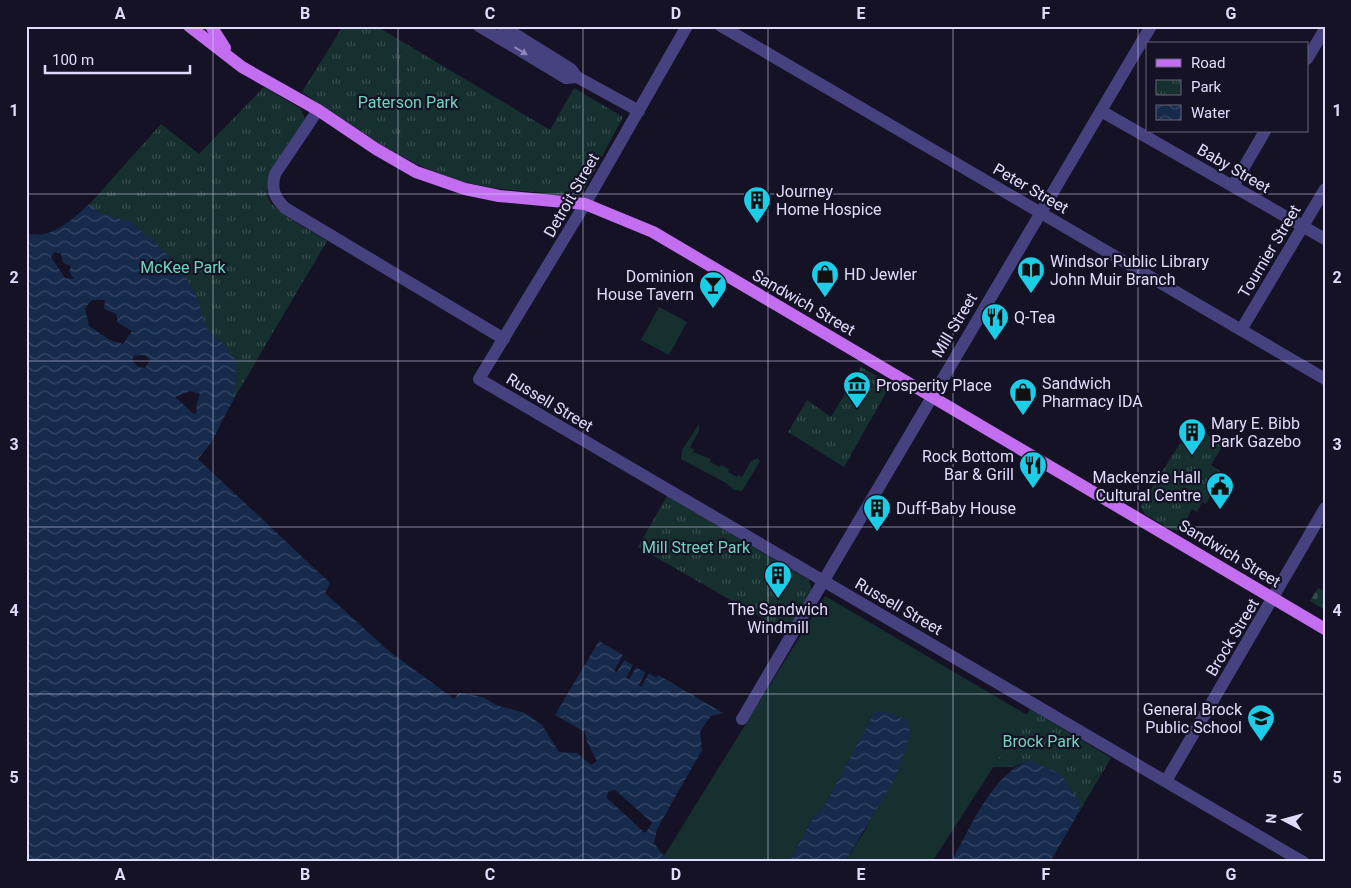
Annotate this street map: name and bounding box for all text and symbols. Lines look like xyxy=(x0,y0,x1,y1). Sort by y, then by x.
text: A xyxy=(115,4,126,23)
text: B xyxy=(300,4,310,23)
text: C xyxy=(485,4,495,23)
text: D xyxy=(671,4,681,23)
text: E xyxy=(857,4,866,23)
text: F xyxy=(1042,4,1051,23)
text: G xyxy=(1226,4,1237,23)
scale bar xyxy=(45,42,190,74)
legend xyxy=(1146,42,1308,132)
one-way arrow xyxy=(514,47,527,56)
text: 100 m xyxy=(52,51,94,69)
text: Road xyxy=(1191,54,1225,72)
text: Park xyxy=(1191,78,1222,96)
park label: Paterson Park xyxy=(358,93,459,112)
text: 1 xyxy=(9,101,19,120)
text: 1 xyxy=(1332,101,1342,120)
text: Water xyxy=(1191,104,1230,122)
street label: Baby Street xyxy=(1194,140,1274,197)
street label: Detroit Street xyxy=(540,150,603,241)
street label: Peter Street xyxy=(990,159,1072,218)
place label: Journey Home Hospice xyxy=(776,182,882,219)
building icon: Journey Home Hospice xyxy=(742,185,772,224)
street label: Tournier Street xyxy=(1234,201,1305,301)
place label: Windsor Public Library John Muir Branch xyxy=(1050,252,1210,289)
library icon: Windsor Public Library John Muir Branch xyxy=(1016,255,1046,294)
park label: McKee Park xyxy=(140,258,227,277)
shop icon: HD Jewler xyxy=(810,259,840,298)
street label: Sandwich Street xyxy=(749,265,858,339)
place label: HD Jewler xyxy=(844,265,918,284)
place label: Dominion House Tavern xyxy=(597,267,694,304)
text: 2 xyxy=(9,268,19,287)
text: 2 xyxy=(1332,268,1342,287)
bar icon: Dominion House Tavern xyxy=(698,270,728,309)
street label: Mill Street xyxy=(928,290,981,361)
restaurant icon: Q-Tea xyxy=(980,302,1010,341)
place label: Q-Tea xyxy=(1014,308,1055,327)
street label: Russell Street xyxy=(503,369,596,436)
museum icon: Prosperity Place xyxy=(842,370,872,409)
place label: Sandwich Pharmacy IDA xyxy=(1042,374,1143,411)
place label: Prosperity Place xyxy=(876,376,992,395)
shop icon: Sandwich Pharmacy IDA xyxy=(1008,377,1038,416)
place label: Mary E. Bibb Park Gazebo xyxy=(1211,414,1301,451)
building icon: Mary E. Bibb Park Gazebo xyxy=(1177,417,1207,456)
text: 3 xyxy=(9,435,19,454)
text: 3 xyxy=(1332,435,1342,454)
place label: Rock Bottom Bar & Grill xyxy=(922,447,1014,484)
restaurant icon: Rock Bottom Bar & Grill xyxy=(1018,450,1048,489)
place label: Mackenzie Hall Cultural Centre xyxy=(1093,468,1201,505)
public building icon: Mackenzie Hall Cultural Centre xyxy=(1205,471,1235,510)
building icon: Duff-Baby House xyxy=(862,493,892,532)
place label: Duff-Baby House xyxy=(896,499,1016,518)
street label: Sandwich Street xyxy=(1175,516,1284,591)
park label: Mill Street Park xyxy=(642,538,751,557)
building icon: The Sandwich Windmill xyxy=(763,560,793,599)
street label: Russell Street xyxy=(852,574,946,639)
street label: Brock Street xyxy=(1202,595,1263,679)
place label: The Sandwich Windmill xyxy=(728,600,828,637)
text: 4 xyxy=(9,601,19,620)
text: 4 xyxy=(1332,601,1342,620)
place label: General Brock Public School xyxy=(1143,700,1243,737)
school or university icon: General Brock Public School xyxy=(1246,703,1276,742)
park label: Brock Park xyxy=(1002,732,1080,751)
text: 5 xyxy=(9,768,19,787)
text: 5 xyxy=(1332,768,1342,787)
north arrow xyxy=(1258,796,1308,846)
text: N xyxy=(1263,813,1280,824)
text: A xyxy=(115,865,126,884)
text: B xyxy=(300,865,310,884)
text: C xyxy=(485,865,495,884)
text: D xyxy=(671,865,681,884)
text: E xyxy=(857,865,866,884)
text: F xyxy=(1042,865,1051,884)
text: G xyxy=(1226,865,1237,884)

